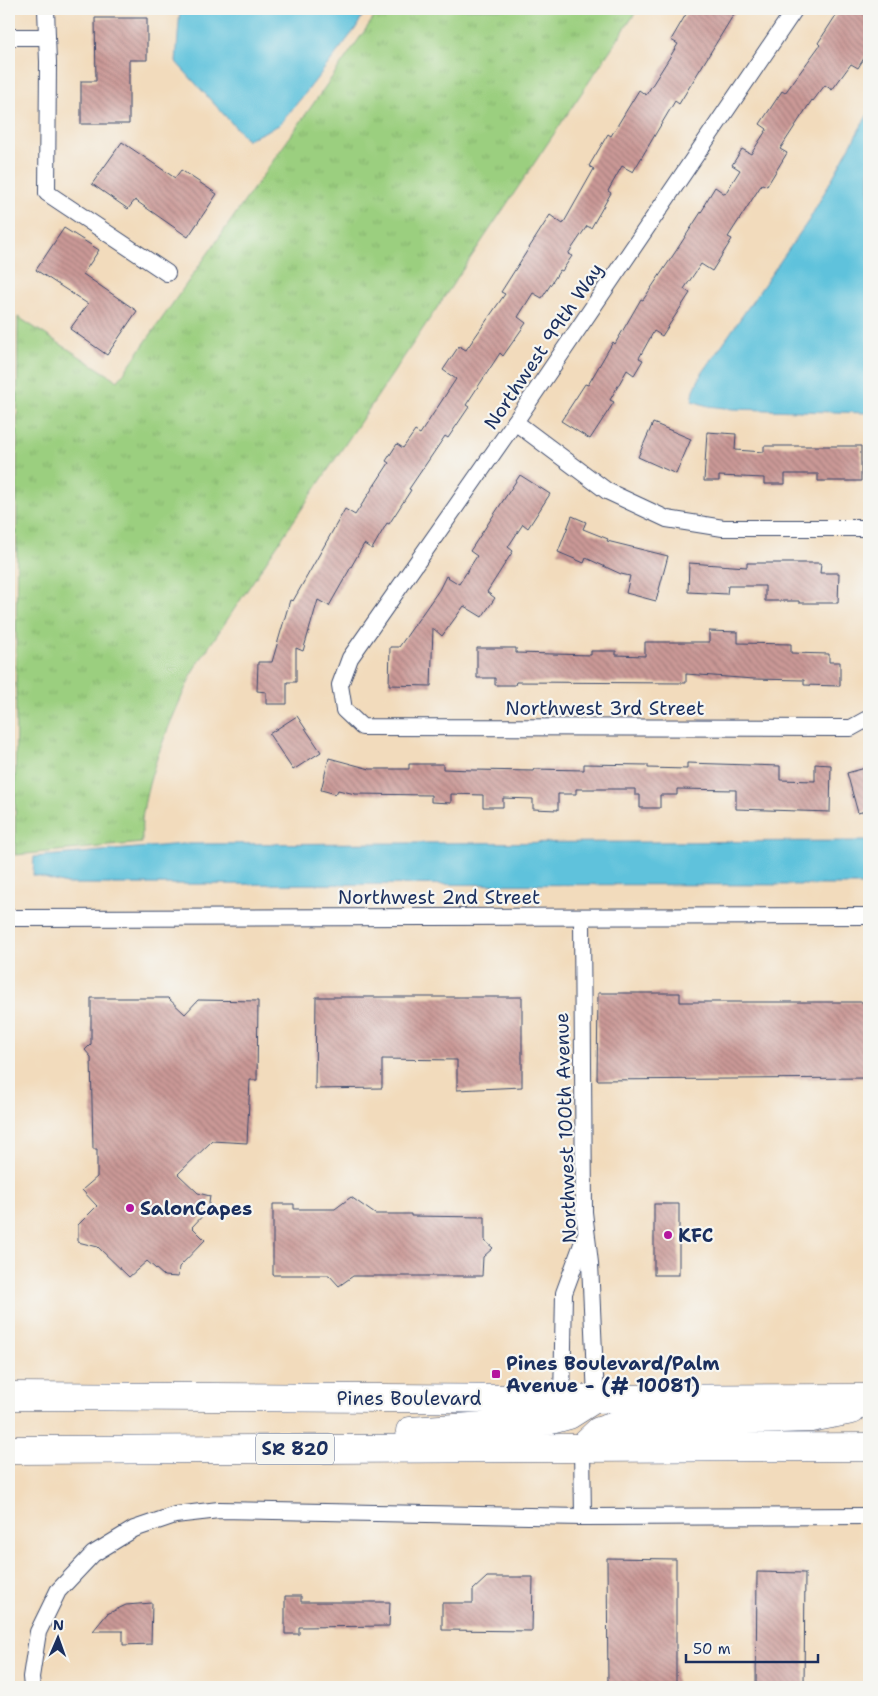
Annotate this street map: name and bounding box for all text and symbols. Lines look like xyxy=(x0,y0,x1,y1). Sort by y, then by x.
street label: Northwest 99th Way xyxy=(478,258,609,434)
street label: Northwest 3rd Street xyxy=(505,696,705,721)
street label: Northwest 2nd Street xyxy=(338,885,540,910)
street label: Northwest 100th Avenue xyxy=(549,1012,582,1244)
place label: SalonCapes xyxy=(140,1196,252,1221)
marker: SalonCapes xyxy=(124,1202,136,1214)
place label: KFC xyxy=(678,1223,714,1248)
marker: KFC xyxy=(662,1229,674,1241)
place label: Pines Boulevard/Palm Avenue - (# 10081) xyxy=(506,1351,720,1398)
marker: Pines Boulevard/Palm Avenue - (# 10081) xyxy=(490,1368,502,1380)
street label: Pines Boulevard xyxy=(336,1386,482,1411)
road number: SR 820 xyxy=(256,1434,334,1465)
north arrow xyxy=(32,1614,82,1664)
text: N xyxy=(53,1616,64,1634)
scale bar xyxy=(686,1631,818,1663)
text: 50 m xyxy=(693,1639,731,1659)

